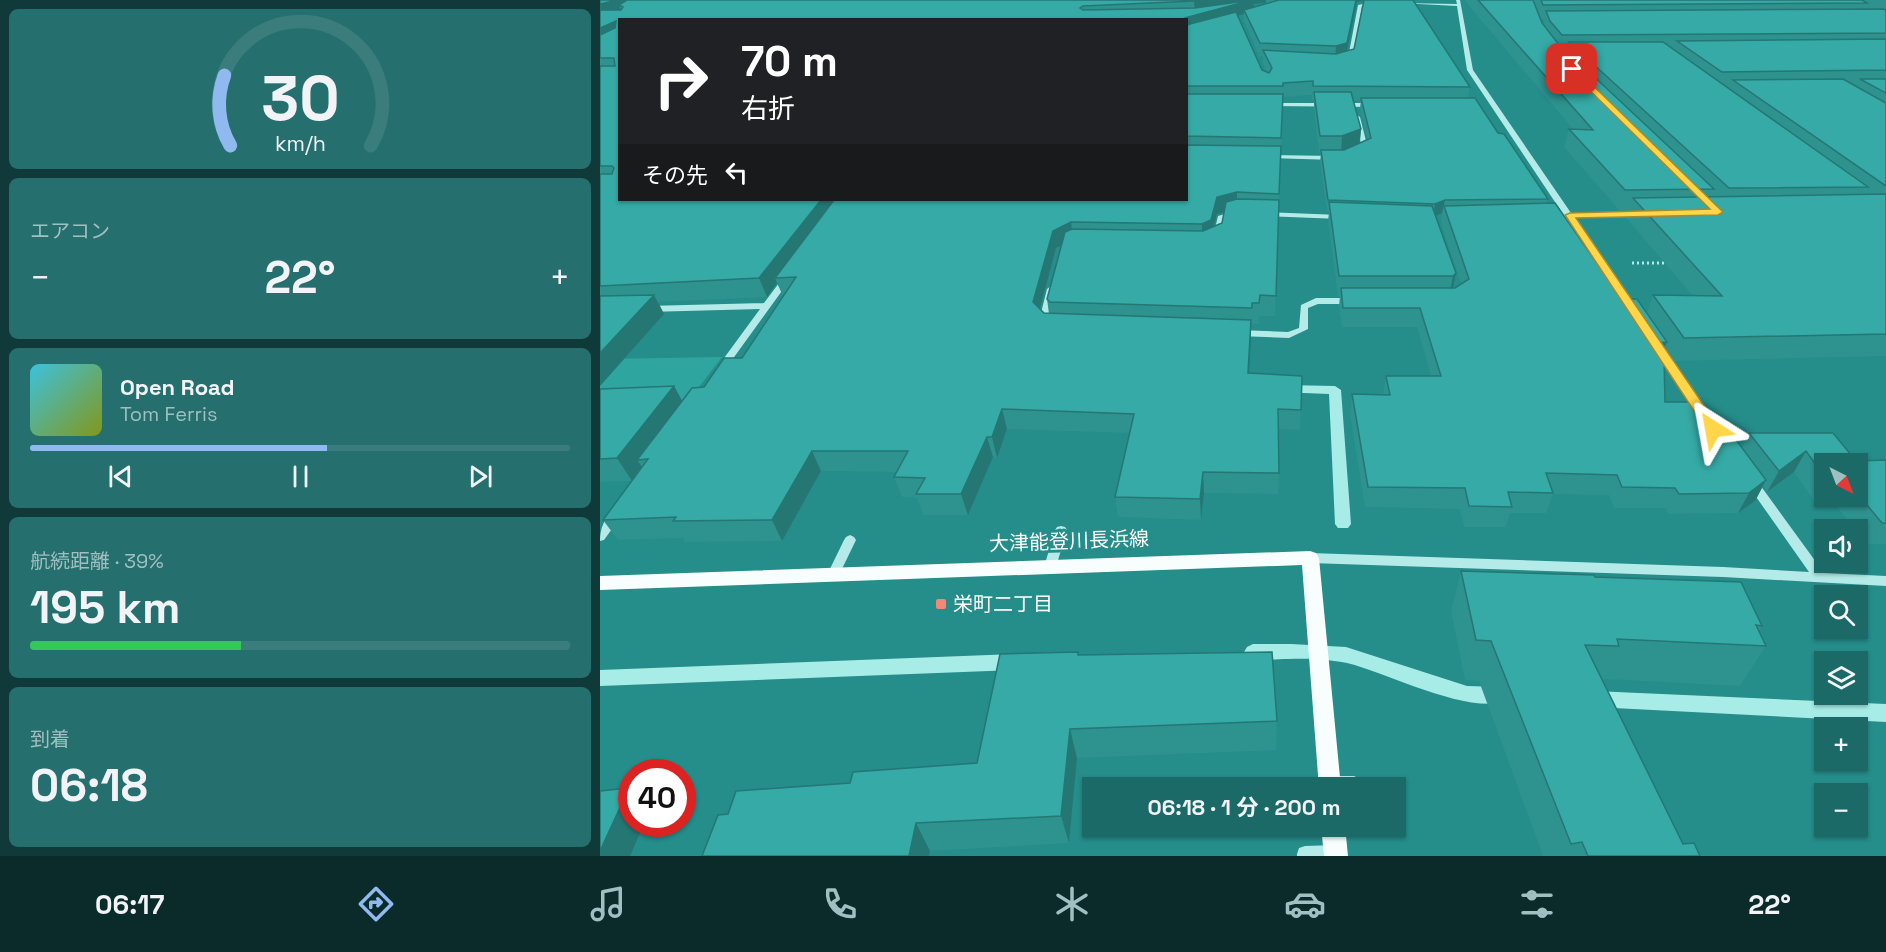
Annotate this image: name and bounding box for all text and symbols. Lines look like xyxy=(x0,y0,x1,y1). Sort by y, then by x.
text: 70 m xyxy=(741,35,838,88)
icon: right xyxy=(642,42,720,120)
pin xyxy=(1546,43,1597,94)
icon: arrive xyxy=(1555,52,1588,85)
text: 30 xyxy=(261,59,339,138)
text: 右折 xyxy=(741,91,795,126)
text: km/h xyxy=(274,131,326,158)
icon: left xyxy=(720,156,753,189)
text: その先 xyxy=(642,161,708,189)
text: エアコン xyxy=(30,218,110,244)
text: 22° xyxy=(264,249,336,306)
text: − xyxy=(30,257,50,299)
text: + xyxy=(550,257,570,299)
text: Open Road xyxy=(120,373,235,401)
position arrow xyxy=(1681,397,1745,461)
text: Tom Ferris xyxy=(120,401,218,427)
north arrow xyxy=(1814,453,1868,507)
map controls xyxy=(1814,453,1868,837)
icon: previous xyxy=(104,460,137,493)
icon: pause xyxy=(284,460,317,493)
icon: next xyxy=(464,460,497,493)
button: sound xyxy=(1814,519,1868,573)
street label: 大津能登川長浜線 xyxy=(989,525,1149,557)
text: 航続距離 · 39% xyxy=(30,548,164,574)
text: 195 km xyxy=(30,579,180,636)
button: search xyxy=(1814,585,1868,639)
place label: 栄町二丁目 xyxy=(953,591,1053,617)
marker: 栄町二丁目 xyxy=(934,597,948,611)
button: layers xyxy=(1814,651,1868,705)
button: + xyxy=(1814,717,1868,771)
text: 到着 xyxy=(30,726,70,752)
text: 06:18 xyxy=(30,757,148,814)
speed limit sign: 40 xyxy=(618,759,696,837)
button: − xyxy=(1814,783,1868,837)
text: 06:18 · 1 分 · 200 m xyxy=(1148,793,1341,821)
icon: directions xyxy=(355,883,397,925)
icon: music xyxy=(587,883,629,925)
icon: phone xyxy=(819,883,861,925)
icon: climate xyxy=(1051,883,1093,925)
icon: car xyxy=(1284,883,1326,925)
icon: filters xyxy=(1516,883,1558,925)
text: 06:17 xyxy=(95,887,165,922)
text: 22° xyxy=(1748,887,1791,922)

